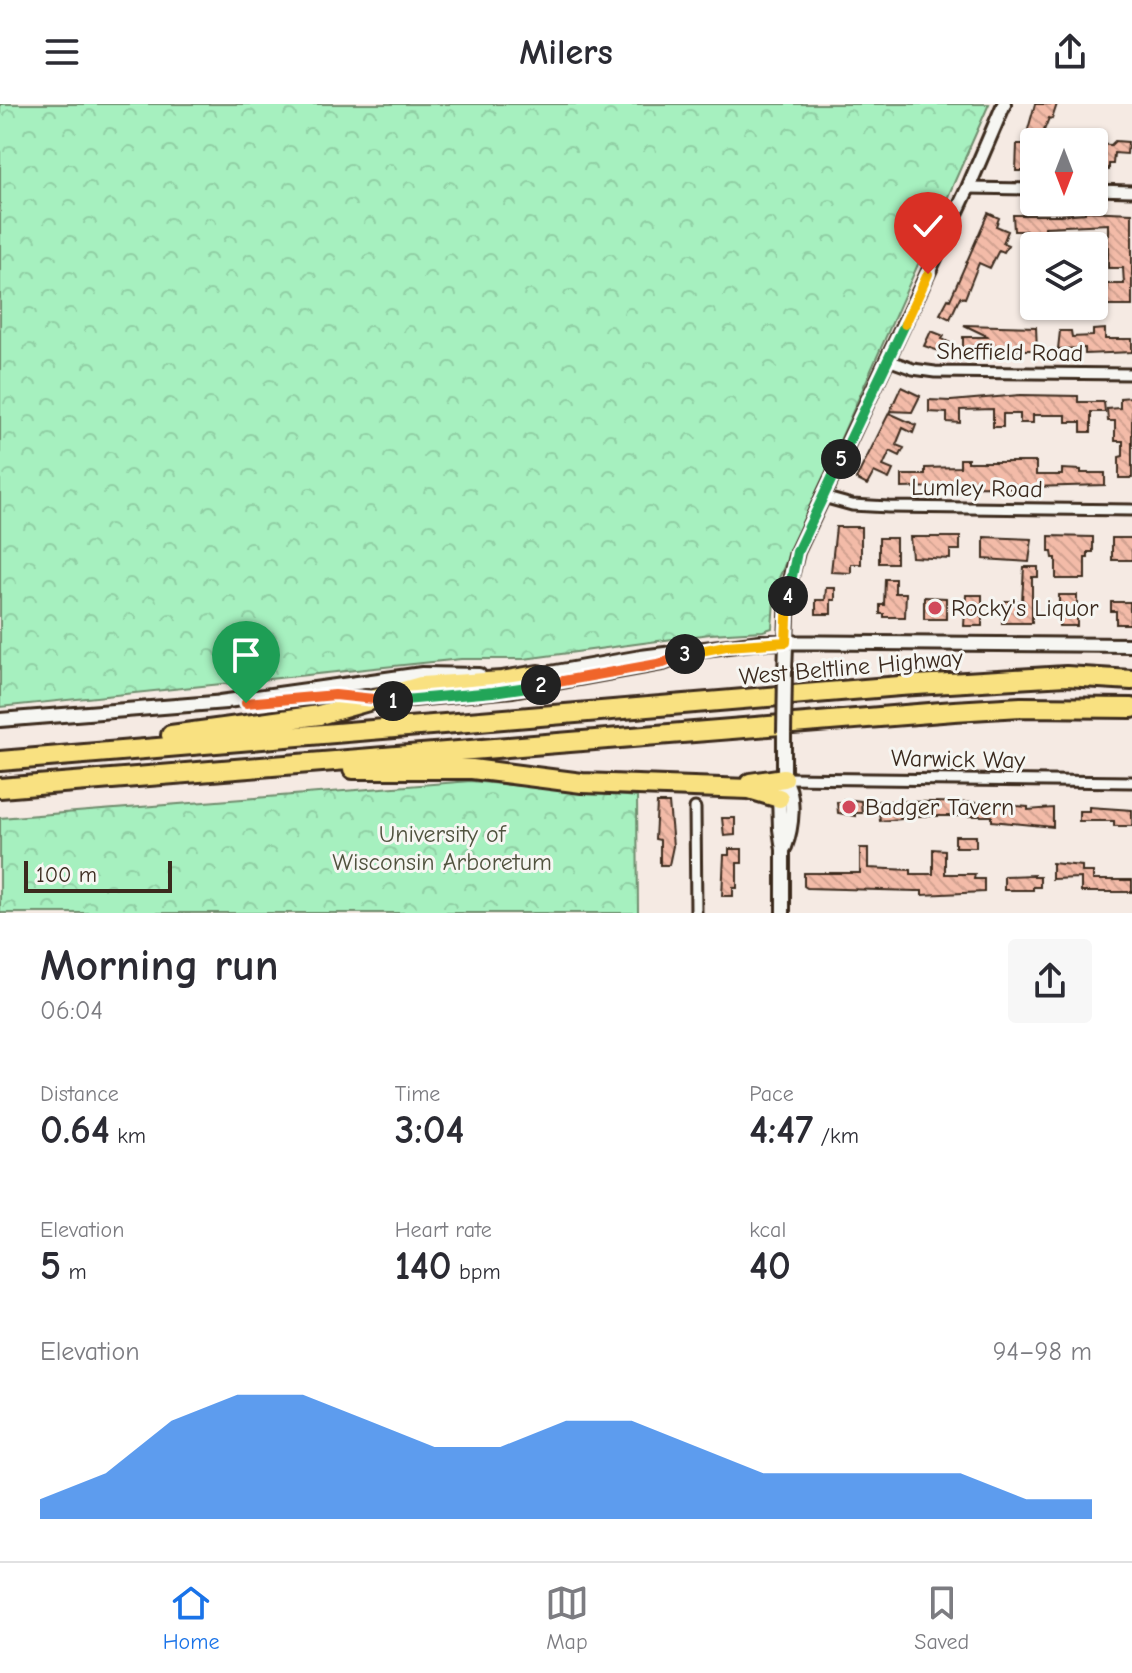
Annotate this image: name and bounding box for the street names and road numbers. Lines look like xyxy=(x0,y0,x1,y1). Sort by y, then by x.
street label: Sheffield Road xyxy=(936,337,1084,367)
street label: Lumley Road xyxy=(911,473,1043,503)
street label: West Beltline Highway xyxy=(738,643,964,691)
street label: Warwick Way xyxy=(891,744,1026,774)

